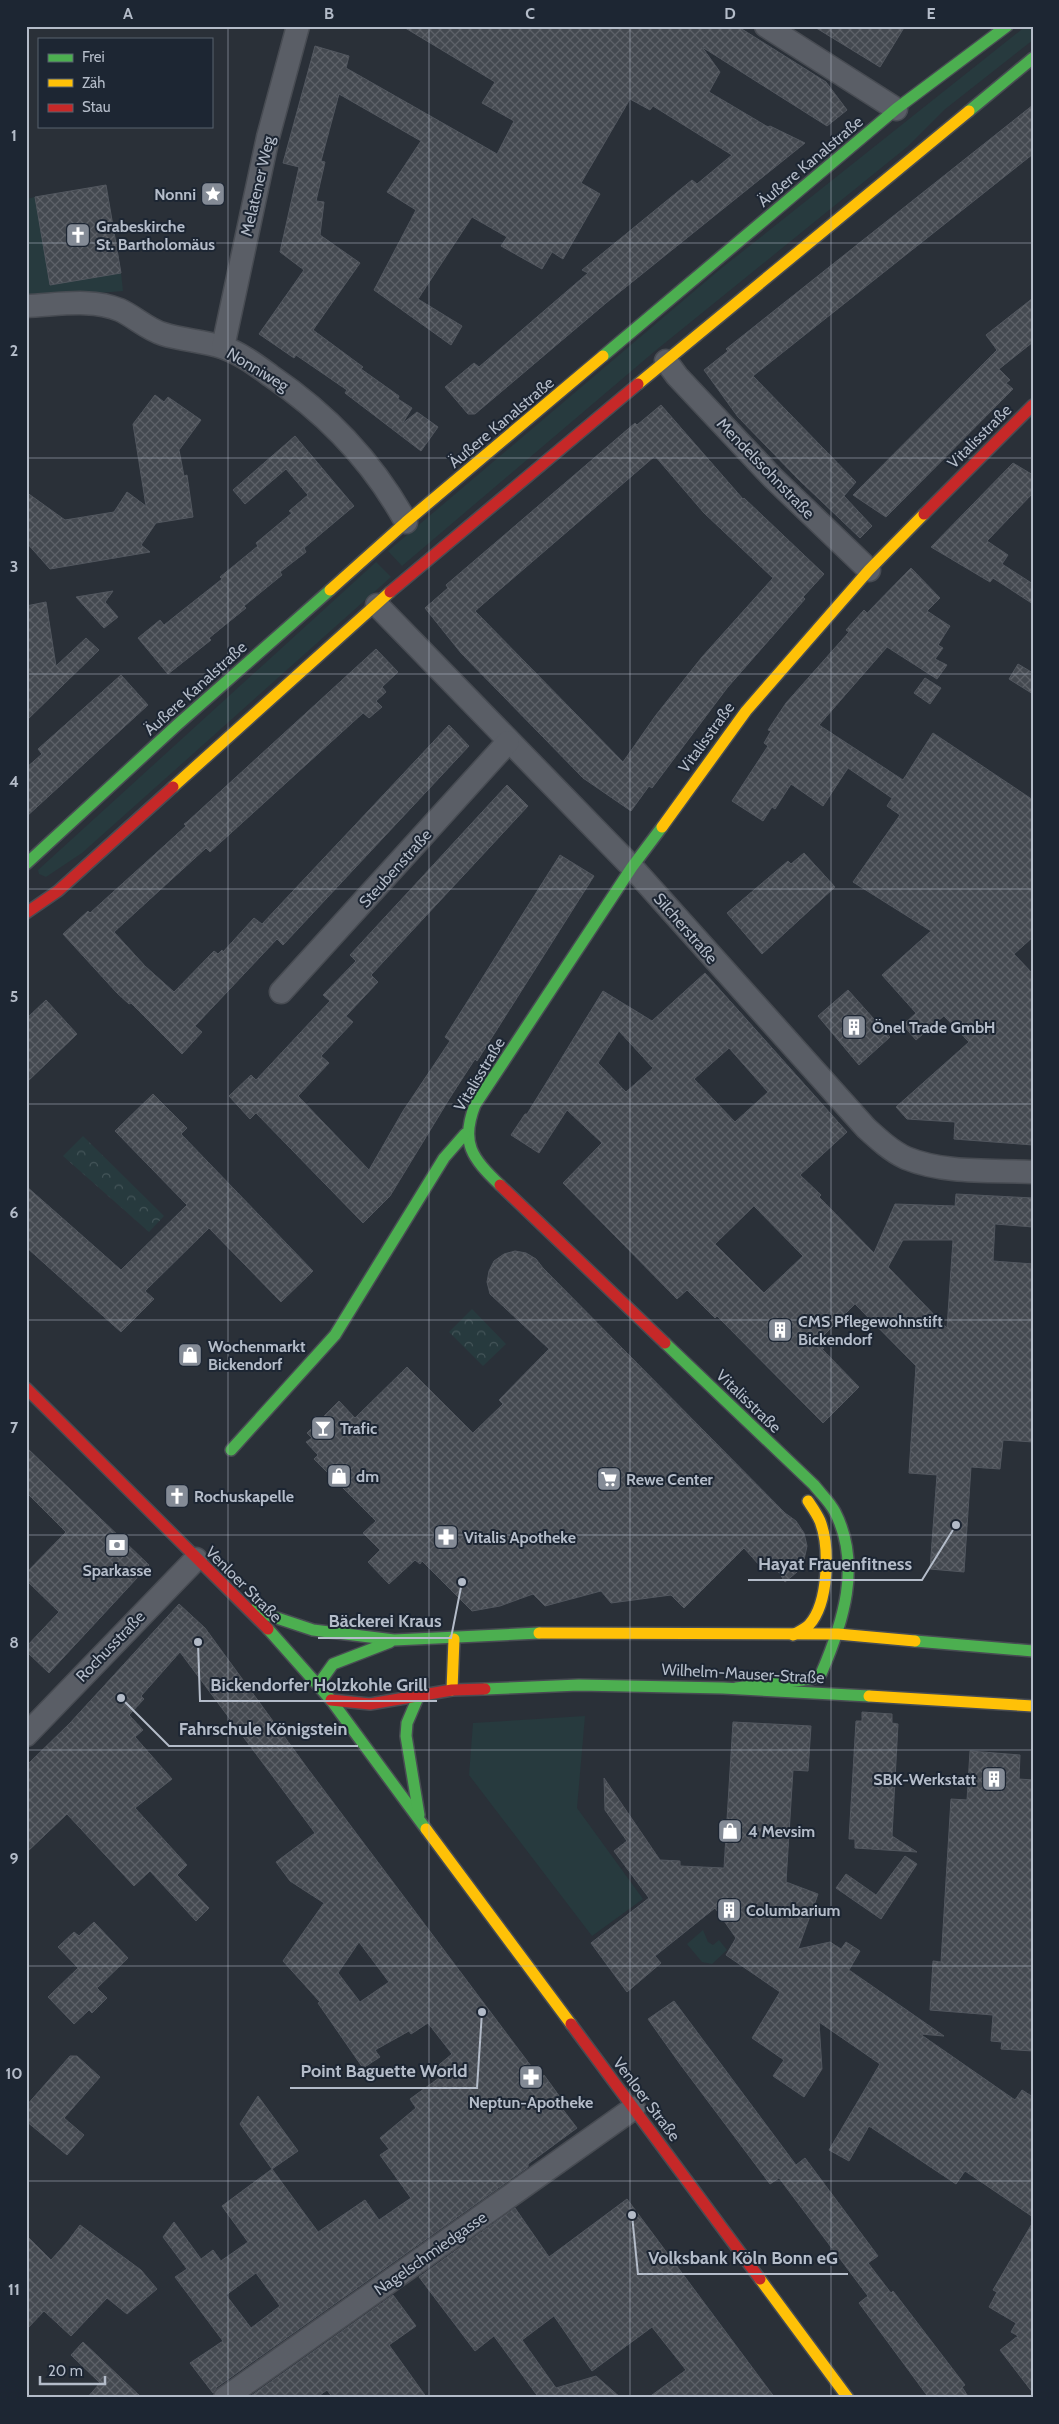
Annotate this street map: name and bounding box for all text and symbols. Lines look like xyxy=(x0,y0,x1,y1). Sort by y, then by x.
text: A xyxy=(123,4,133,23)
text: B xyxy=(324,4,334,23)
text: C xyxy=(525,4,535,23)
text: D xyxy=(724,4,736,23)
text: E xyxy=(926,4,936,23)
legend xyxy=(38,38,212,128)
text: Frei xyxy=(82,48,105,66)
text: Zäh xyxy=(82,74,105,92)
text: Stau xyxy=(82,98,111,116)
street label: Äußere Kanalstraße xyxy=(754,112,867,211)
text: 1 xyxy=(11,126,17,145)
street label: Melatener Weg xyxy=(237,133,278,238)
place icon: Nonni xyxy=(200,181,226,207)
place label: Nonni xyxy=(154,185,196,204)
place label: Grabeskirche St. Bartholomäus xyxy=(96,217,215,254)
church icon: Grabeskirche St. Bartholomäus xyxy=(65,222,91,248)
text: 2 xyxy=(10,341,18,360)
street label: Nonniweg xyxy=(223,344,293,396)
street label: Äußere Kanalstraße xyxy=(445,373,558,472)
street label: Vitalisstraße xyxy=(943,400,1015,472)
street label: Mendelssohnstraße xyxy=(713,414,818,523)
text: 3 xyxy=(10,557,18,576)
street label: Äußere Kanalstraße xyxy=(140,637,250,739)
street label: Vitalisstraße xyxy=(674,698,738,776)
text: 4 xyxy=(9,772,19,791)
street label: Steubenstraße xyxy=(355,825,436,911)
street label: Silcherstraße xyxy=(650,889,722,968)
text: 5 xyxy=(10,987,18,1006)
building icon: Önel Trade GmbH xyxy=(841,1014,867,1040)
place label: Önel Trade GmbH xyxy=(872,1018,996,1037)
street label: Vitalisstraße xyxy=(450,1034,509,1115)
text: 6 xyxy=(10,1203,19,1222)
place label: CMS Pflegewohnstift Bickendorf xyxy=(798,1312,943,1349)
building icon: CMS Pflegewohnstift Bickendorf xyxy=(767,1317,793,1343)
place label: Wochenmarkt Bickendorf xyxy=(208,1337,306,1374)
shop icon: Wochenmarkt Bickendorf xyxy=(177,1342,203,1368)
street label: Vitalisstraße xyxy=(712,1366,785,1437)
bar icon: Trafic xyxy=(310,1415,336,1441)
text: 7 xyxy=(10,1418,19,1437)
place label: Trafic xyxy=(340,1419,377,1438)
shop icon: dm xyxy=(326,1463,352,1489)
supermarket icon: Rewe Center xyxy=(596,1466,622,1492)
place label: dm xyxy=(356,1467,379,1486)
place label: Rewe Center xyxy=(626,1470,714,1489)
church icon: Rochuskapelle xyxy=(164,1483,190,1509)
place label: Rochuskapelle xyxy=(194,1487,294,1506)
pharmacy icon: Vitalis Apotheke xyxy=(433,1524,459,1550)
place label: Vitalis Apotheke xyxy=(464,1528,576,1547)
bank icon: Sparkasse xyxy=(104,1532,130,1558)
street label: Venloer Straße xyxy=(202,1542,286,1626)
callout: Hayat Frauenfitness xyxy=(748,1547,922,1580)
text: Hayat Frauenfitness xyxy=(758,1553,912,1575)
place label: Sparkasse xyxy=(82,1561,152,1580)
callout: Bäckerei Kraus xyxy=(318,1605,451,1638)
street label: Rochusstraße xyxy=(72,1607,149,1686)
text: Bäckerei Kraus xyxy=(328,1610,442,1632)
text: 8 xyxy=(9,1633,19,1652)
street label: Wilhelm-Mauser-Straße xyxy=(661,1660,825,1687)
callout: Bickendorfer Holzkohle Grill xyxy=(200,1668,437,1701)
text: Bickendorfer Holzkohle Grill xyxy=(210,1674,428,1696)
callout: Fahrschule Königstein xyxy=(169,1713,358,1746)
text: Fahrschule Königstein xyxy=(179,1718,347,1740)
building icon: SBK-Werkstatt xyxy=(981,1766,1007,1792)
place label: SBK-Werkstatt xyxy=(873,1770,976,1789)
shop icon: 4 Mevsim xyxy=(717,1818,743,1844)
place label: 4 Mevsim xyxy=(748,1822,815,1841)
text: 9 xyxy=(10,1849,19,1868)
building icon: Columbarium xyxy=(716,1897,742,1923)
place label: Columbarium xyxy=(746,1901,841,1920)
street label: Venloer Straße xyxy=(609,2054,684,2145)
callout: Point Baguette World xyxy=(290,2055,477,2088)
text: Point Baguette World xyxy=(300,2060,468,2082)
text: 10 xyxy=(5,2064,23,2083)
pharmacy icon: Neptun-Apotheke xyxy=(518,2064,544,2090)
place label: Neptun-Apotheke xyxy=(469,2093,593,2112)
street label: Nagelschmiedgasse xyxy=(370,2208,490,2299)
callout: Volksbank Köln Bonn eG xyxy=(638,2241,848,2274)
text: Volksbank Köln Bonn eG xyxy=(648,2247,838,2269)
text: 11 xyxy=(8,2280,20,2299)
scale bar xyxy=(40,2354,105,2386)
text: 20 m xyxy=(48,2362,83,2380)

